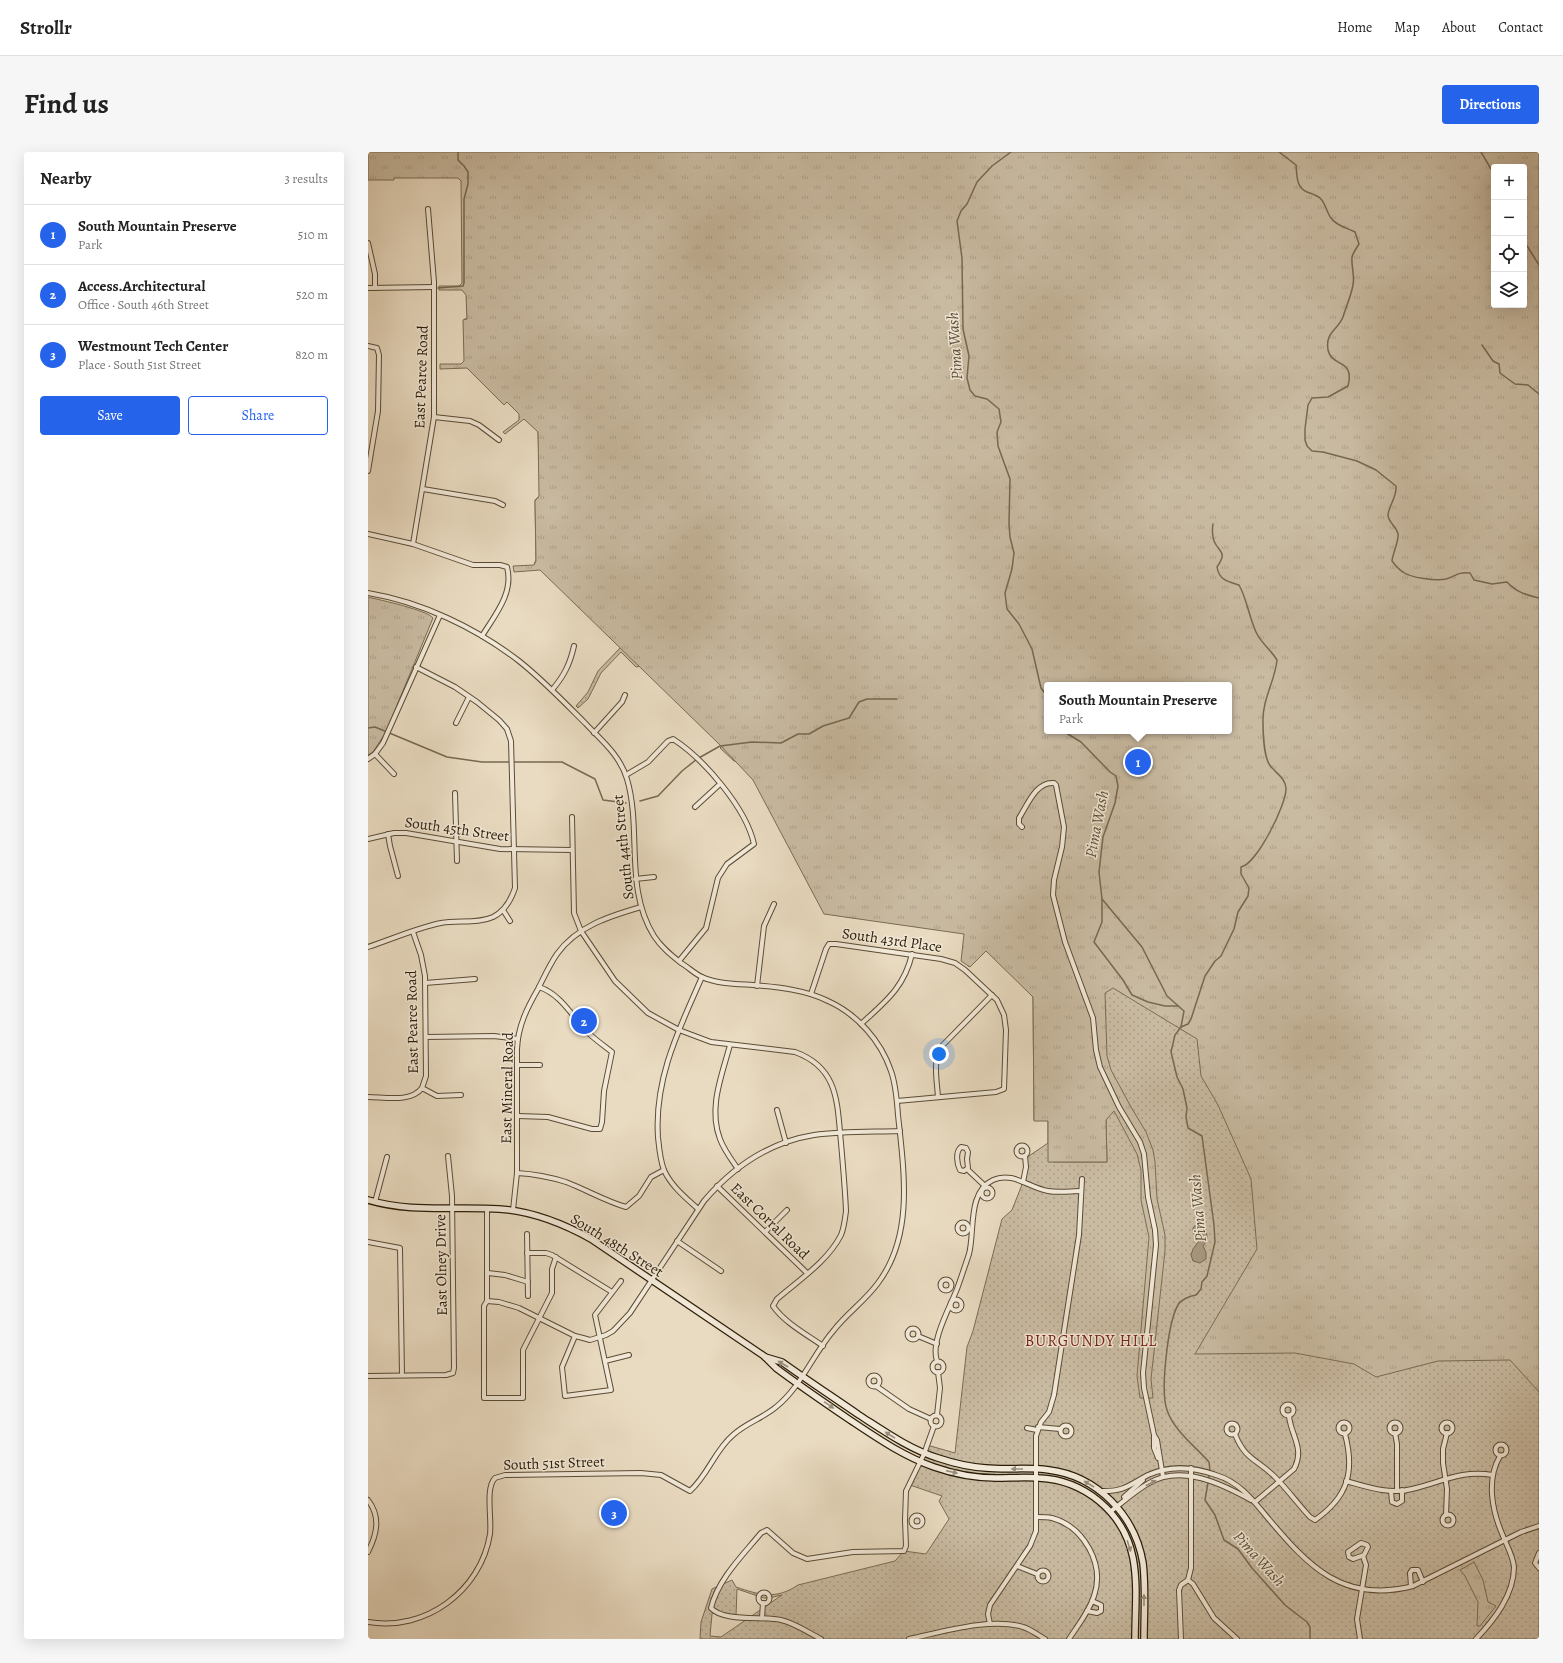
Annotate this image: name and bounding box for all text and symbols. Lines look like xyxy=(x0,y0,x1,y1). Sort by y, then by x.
text: Strollr xyxy=(20,15,72,41)
text: Home xyxy=(1337,18,1372,37)
text: Map xyxy=(1394,18,1420,37)
text: About xyxy=(1442,18,1476,37)
text: Contact xyxy=(1498,18,1543,37)
text: Find us xyxy=(24,85,109,123)
button: Directions xyxy=(1442,85,1539,124)
map controls xyxy=(1491,164,1527,308)
button: + xyxy=(1491,164,1527,200)
text: Nearby xyxy=(40,167,91,190)
text: 3 results xyxy=(284,170,328,187)
button: − xyxy=(1491,200,1527,236)
text: South Mountain Preserve xyxy=(78,216,237,236)
text: 1 xyxy=(51,226,55,243)
text: 510 m xyxy=(298,226,328,243)
text: Park xyxy=(78,236,102,253)
button: locate xyxy=(1491,236,1527,272)
button: layers xyxy=(1491,272,1527,308)
text: Access.Architectural xyxy=(78,276,205,296)
text: 2 xyxy=(50,286,56,303)
text: 520 m xyxy=(296,286,328,303)
text: Office · South 46th Street xyxy=(78,296,209,313)
water label: Pima Wash xyxy=(942,311,968,381)
street label: East Pearce Road xyxy=(409,324,433,429)
text: Westmount Tech Center xyxy=(78,336,228,356)
text: 3 xyxy=(50,346,56,363)
text: 820 m xyxy=(295,346,328,363)
text: Place · South 51st Street xyxy=(78,356,201,373)
button: Save xyxy=(40,396,180,435)
button: Share xyxy=(188,396,328,435)
popup xyxy=(1044,682,1232,734)
text: South Mountain Preserve xyxy=(1059,690,1217,710)
text: Park xyxy=(1059,710,1083,727)
pin: 1 xyxy=(1125,747,1151,777)
water label: Pima Wash xyxy=(1080,788,1114,860)
street label: South 44th Street xyxy=(608,793,638,901)
street label: South 45th Street xyxy=(404,812,511,846)
street label: South 43rd Place xyxy=(841,923,943,957)
street label: East Pearce Road xyxy=(401,969,423,1074)
pin: 2 xyxy=(571,1006,597,1036)
street label: East Mineral Road xyxy=(496,1031,518,1144)
your location xyxy=(929,1044,949,1064)
water label: Pima Wash xyxy=(1184,1173,1212,1243)
street label: East Corral Road xyxy=(726,1178,814,1264)
street label: South 48th Street xyxy=(567,1208,667,1282)
street label: East Olney Drive xyxy=(430,1214,452,1316)
district label: BURGUNDY HILL xyxy=(1025,1330,1157,1352)
one-way arrow xyxy=(777,1361,789,1368)
one-way arrow xyxy=(824,1401,834,1409)
one-way arrow xyxy=(885,1431,895,1439)
street label: South 51st Street xyxy=(503,1451,605,1475)
one-way arrow xyxy=(1010,1466,1023,1472)
one-way arrow xyxy=(946,1469,958,1475)
one-way arrow xyxy=(1084,1480,1094,1488)
one-way arrow xyxy=(1145,1480,1156,1486)
pin: 3 xyxy=(601,1498,627,1528)
water label: Pima Wash xyxy=(1228,1526,1290,1592)
one-way arrow xyxy=(1126,1540,1132,1552)
one-way arrow xyxy=(1141,1593,1147,1606)

